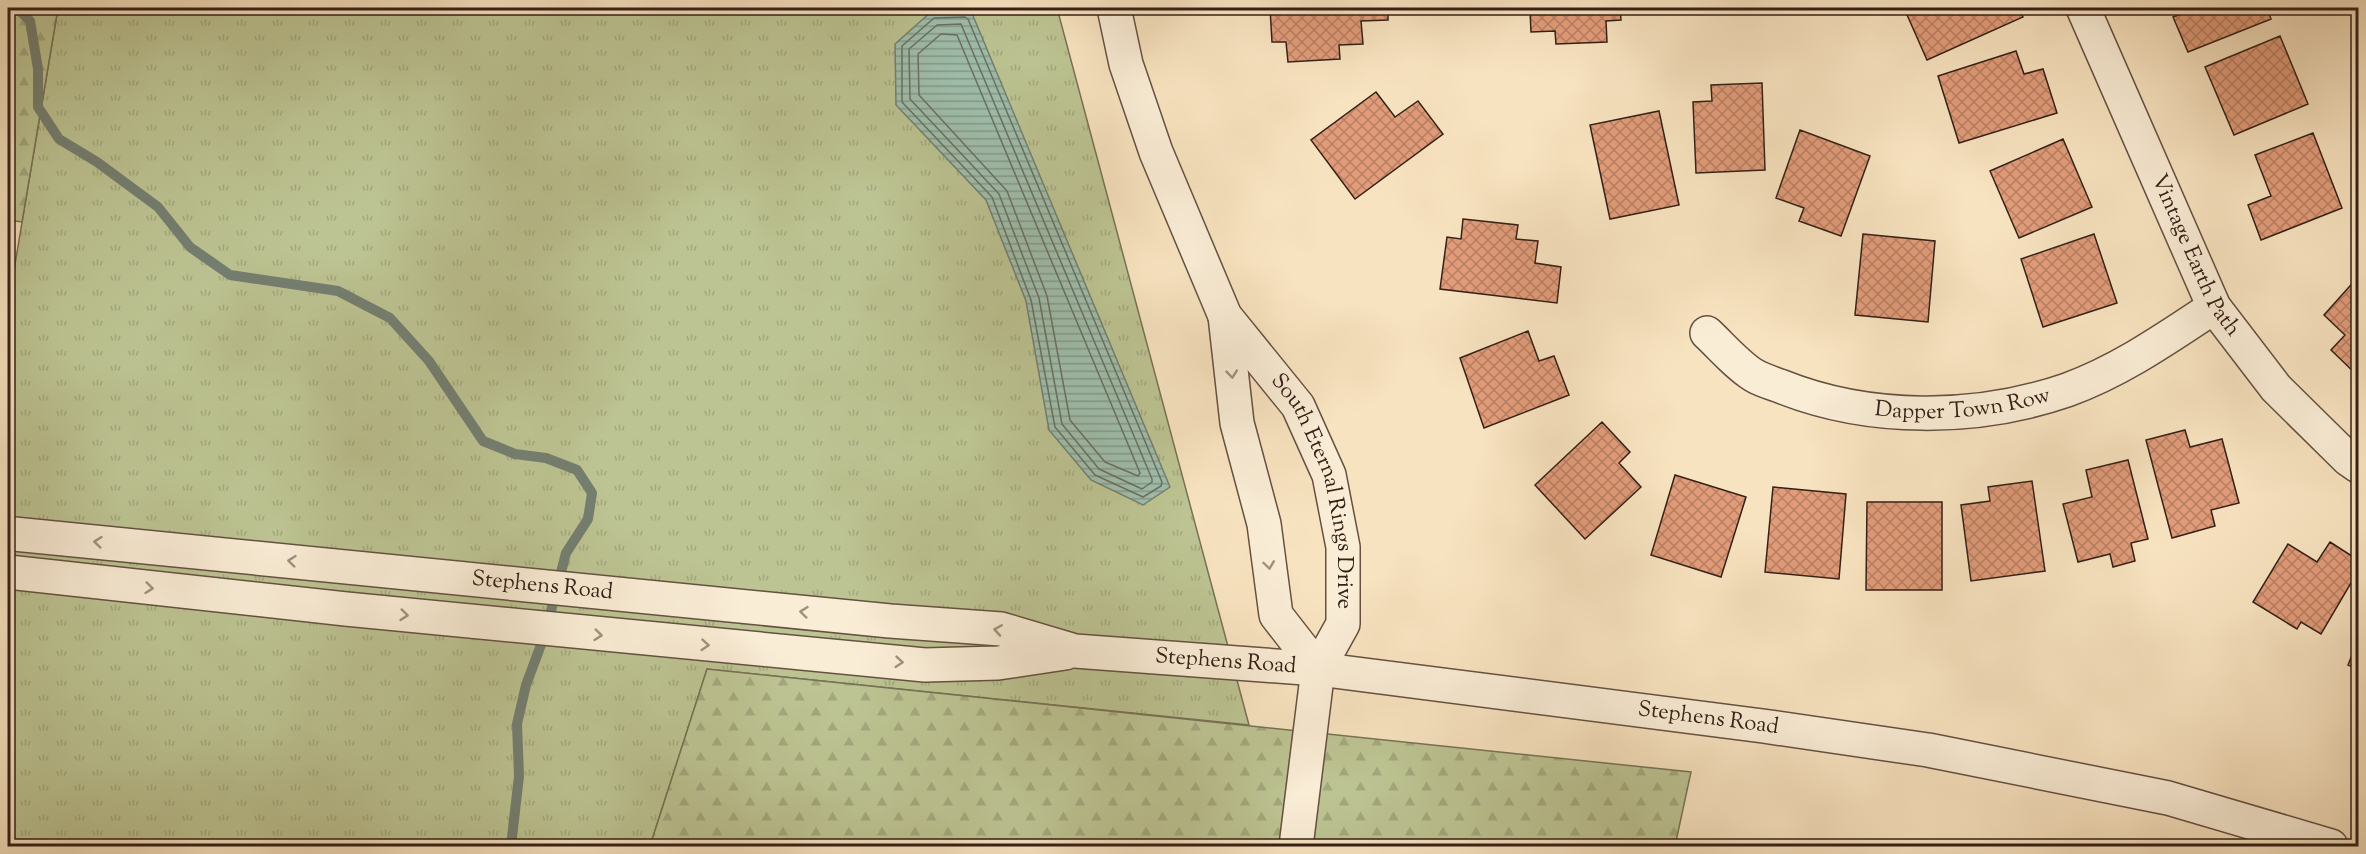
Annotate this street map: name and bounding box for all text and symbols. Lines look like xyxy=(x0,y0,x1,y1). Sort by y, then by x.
street label: Vintage Earth Path xyxy=(2142,169,2248,344)
street label: South Eternal Rings Drive xyxy=(1262,367,1359,609)
one-way arrow xyxy=(1225,369,1237,379)
street label: Dapper Town Row xyxy=(1873,380,2055,429)
one-way arrow xyxy=(93,536,102,549)
one-way arrow xyxy=(287,555,296,568)
one-way arrow xyxy=(1263,560,1275,569)
street label: Stephens Road xyxy=(470,564,614,609)
one-way arrow xyxy=(145,581,154,593)
one-way arrow xyxy=(800,607,809,619)
one-way arrow xyxy=(399,608,408,621)
one-way arrow xyxy=(994,624,1003,636)
one-way arrow xyxy=(593,628,602,640)
one-way arrow xyxy=(701,638,710,651)
street label: Stephens Road xyxy=(1154,641,1298,683)
one-way arrow xyxy=(895,655,904,668)
street label: Stephens Road xyxy=(1636,694,1781,744)

